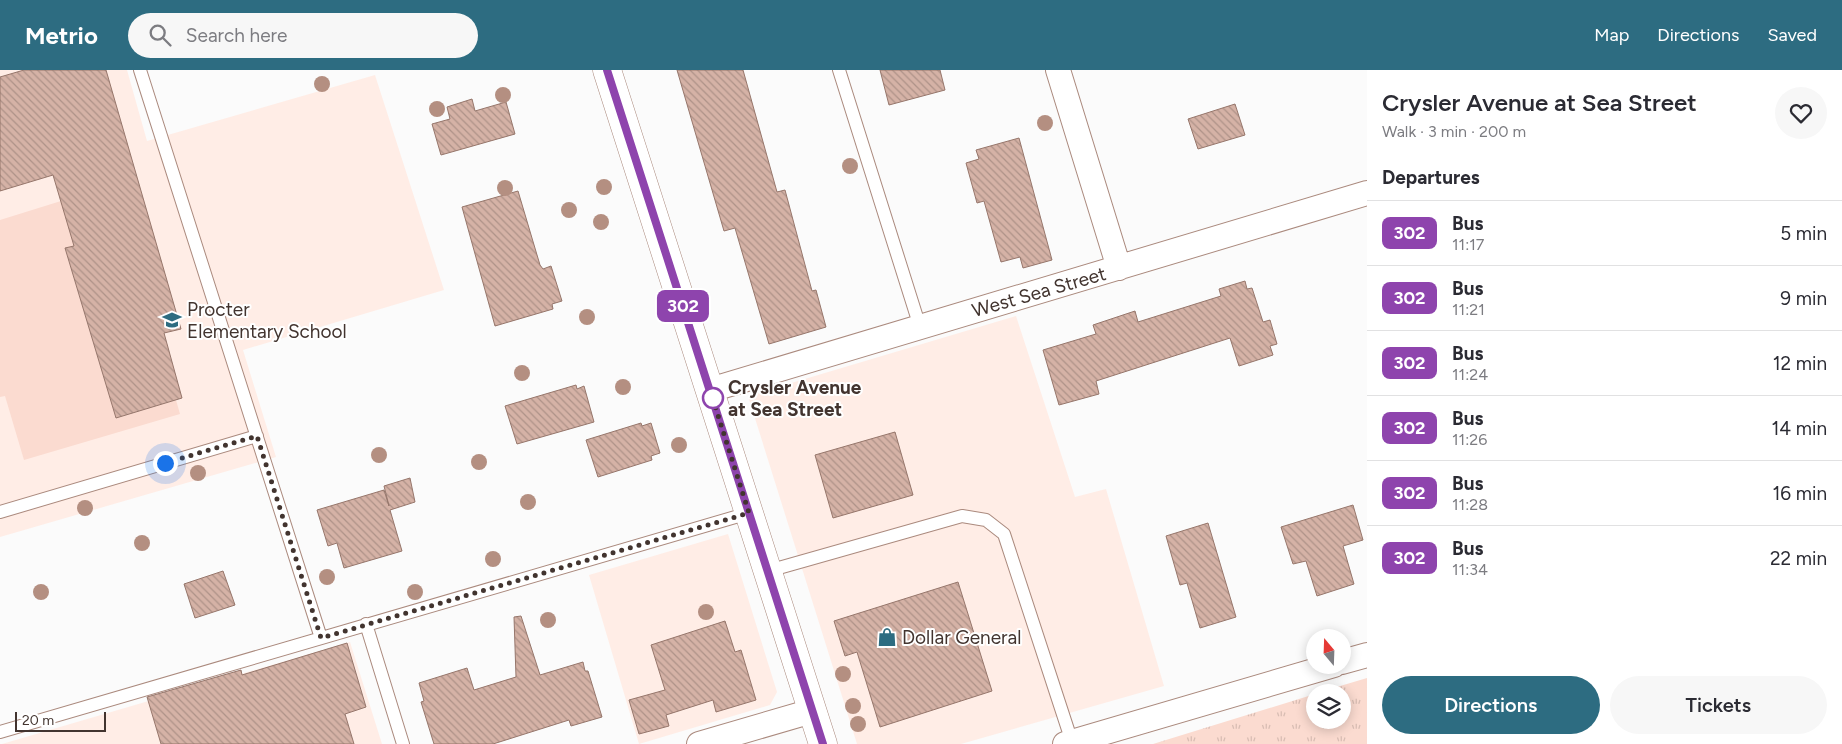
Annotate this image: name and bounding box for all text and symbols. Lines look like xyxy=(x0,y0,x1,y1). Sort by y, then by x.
search box xyxy=(128,13,478,58)
text: Metrio xyxy=(25,21,98,50)
icon: search xyxy=(146,21,174,49)
text: Search here xyxy=(186,24,287,47)
text: Map xyxy=(1594,24,1629,46)
text: Directions xyxy=(1657,24,1739,46)
text: Saved xyxy=(1767,24,1817,46)
button: heart xyxy=(1775,87,1827,139)
text: Crysler Avenue at Sea Street xyxy=(1382,88,1697,117)
text: Walk · 3 min · 200 m xyxy=(1382,122,1526,141)
text: Departures xyxy=(1382,166,1480,189)
text: Bus xyxy=(1452,212,1483,235)
text: 302 xyxy=(1393,222,1426,244)
text: 5 min xyxy=(1780,222,1827,245)
text: 11:17 xyxy=(1452,235,1484,254)
street label: West Sea Street xyxy=(969,262,1109,322)
text: Bus xyxy=(1452,277,1483,300)
text: 302 xyxy=(1393,287,1426,309)
text: 9 min xyxy=(1780,287,1827,310)
line badge: 302 xyxy=(654,290,712,322)
text: 302 xyxy=(667,295,699,317)
place label: Procter Elementary School xyxy=(187,298,347,343)
text: 11:21 xyxy=(1452,300,1485,319)
school or university icon: Procter Elementary School xyxy=(161,309,183,331)
text: Bus xyxy=(1452,342,1483,365)
text: 302 xyxy=(1393,352,1426,374)
text: 12 min xyxy=(1773,352,1827,375)
text: 11:24 xyxy=(1452,365,1488,384)
place label: Crysler Avenue at Sea Street xyxy=(728,376,862,421)
marker: Crysler Avenue at Sea Street xyxy=(702,387,724,409)
text: Bus xyxy=(1452,407,1483,430)
text: 302 xyxy=(1393,417,1426,439)
text: 14 min xyxy=(1771,417,1827,440)
text: 11:26 xyxy=(1452,430,1487,449)
your location xyxy=(153,451,178,476)
text: Bus xyxy=(1452,472,1483,495)
text: 302 xyxy=(1393,482,1426,504)
text: 16 min xyxy=(1773,482,1827,505)
text: 11:28 xyxy=(1452,495,1488,514)
text: Bus xyxy=(1452,537,1483,560)
text: 302 xyxy=(1393,547,1426,569)
text: 22 min xyxy=(1770,547,1827,570)
text: 11:34 xyxy=(1452,560,1488,579)
shop icon: Dollar General xyxy=(876,626,898,648)
place label: Dollar General xyxy=(902,626,1021,649)
north arrow xyxy=(1306,629,1351,674)
map controls xyxy=(1306,629,1351,729)
button: Directions xyxy=(1382,676,1600,734)
button: Tickets xyxy=(1610,676,1827,734)
button: layers xyxy=(1306,684,1351,729)
scale bar xyxy=(15,709,106,732)
text: 20 m xyxy=(22,712,54,729)

